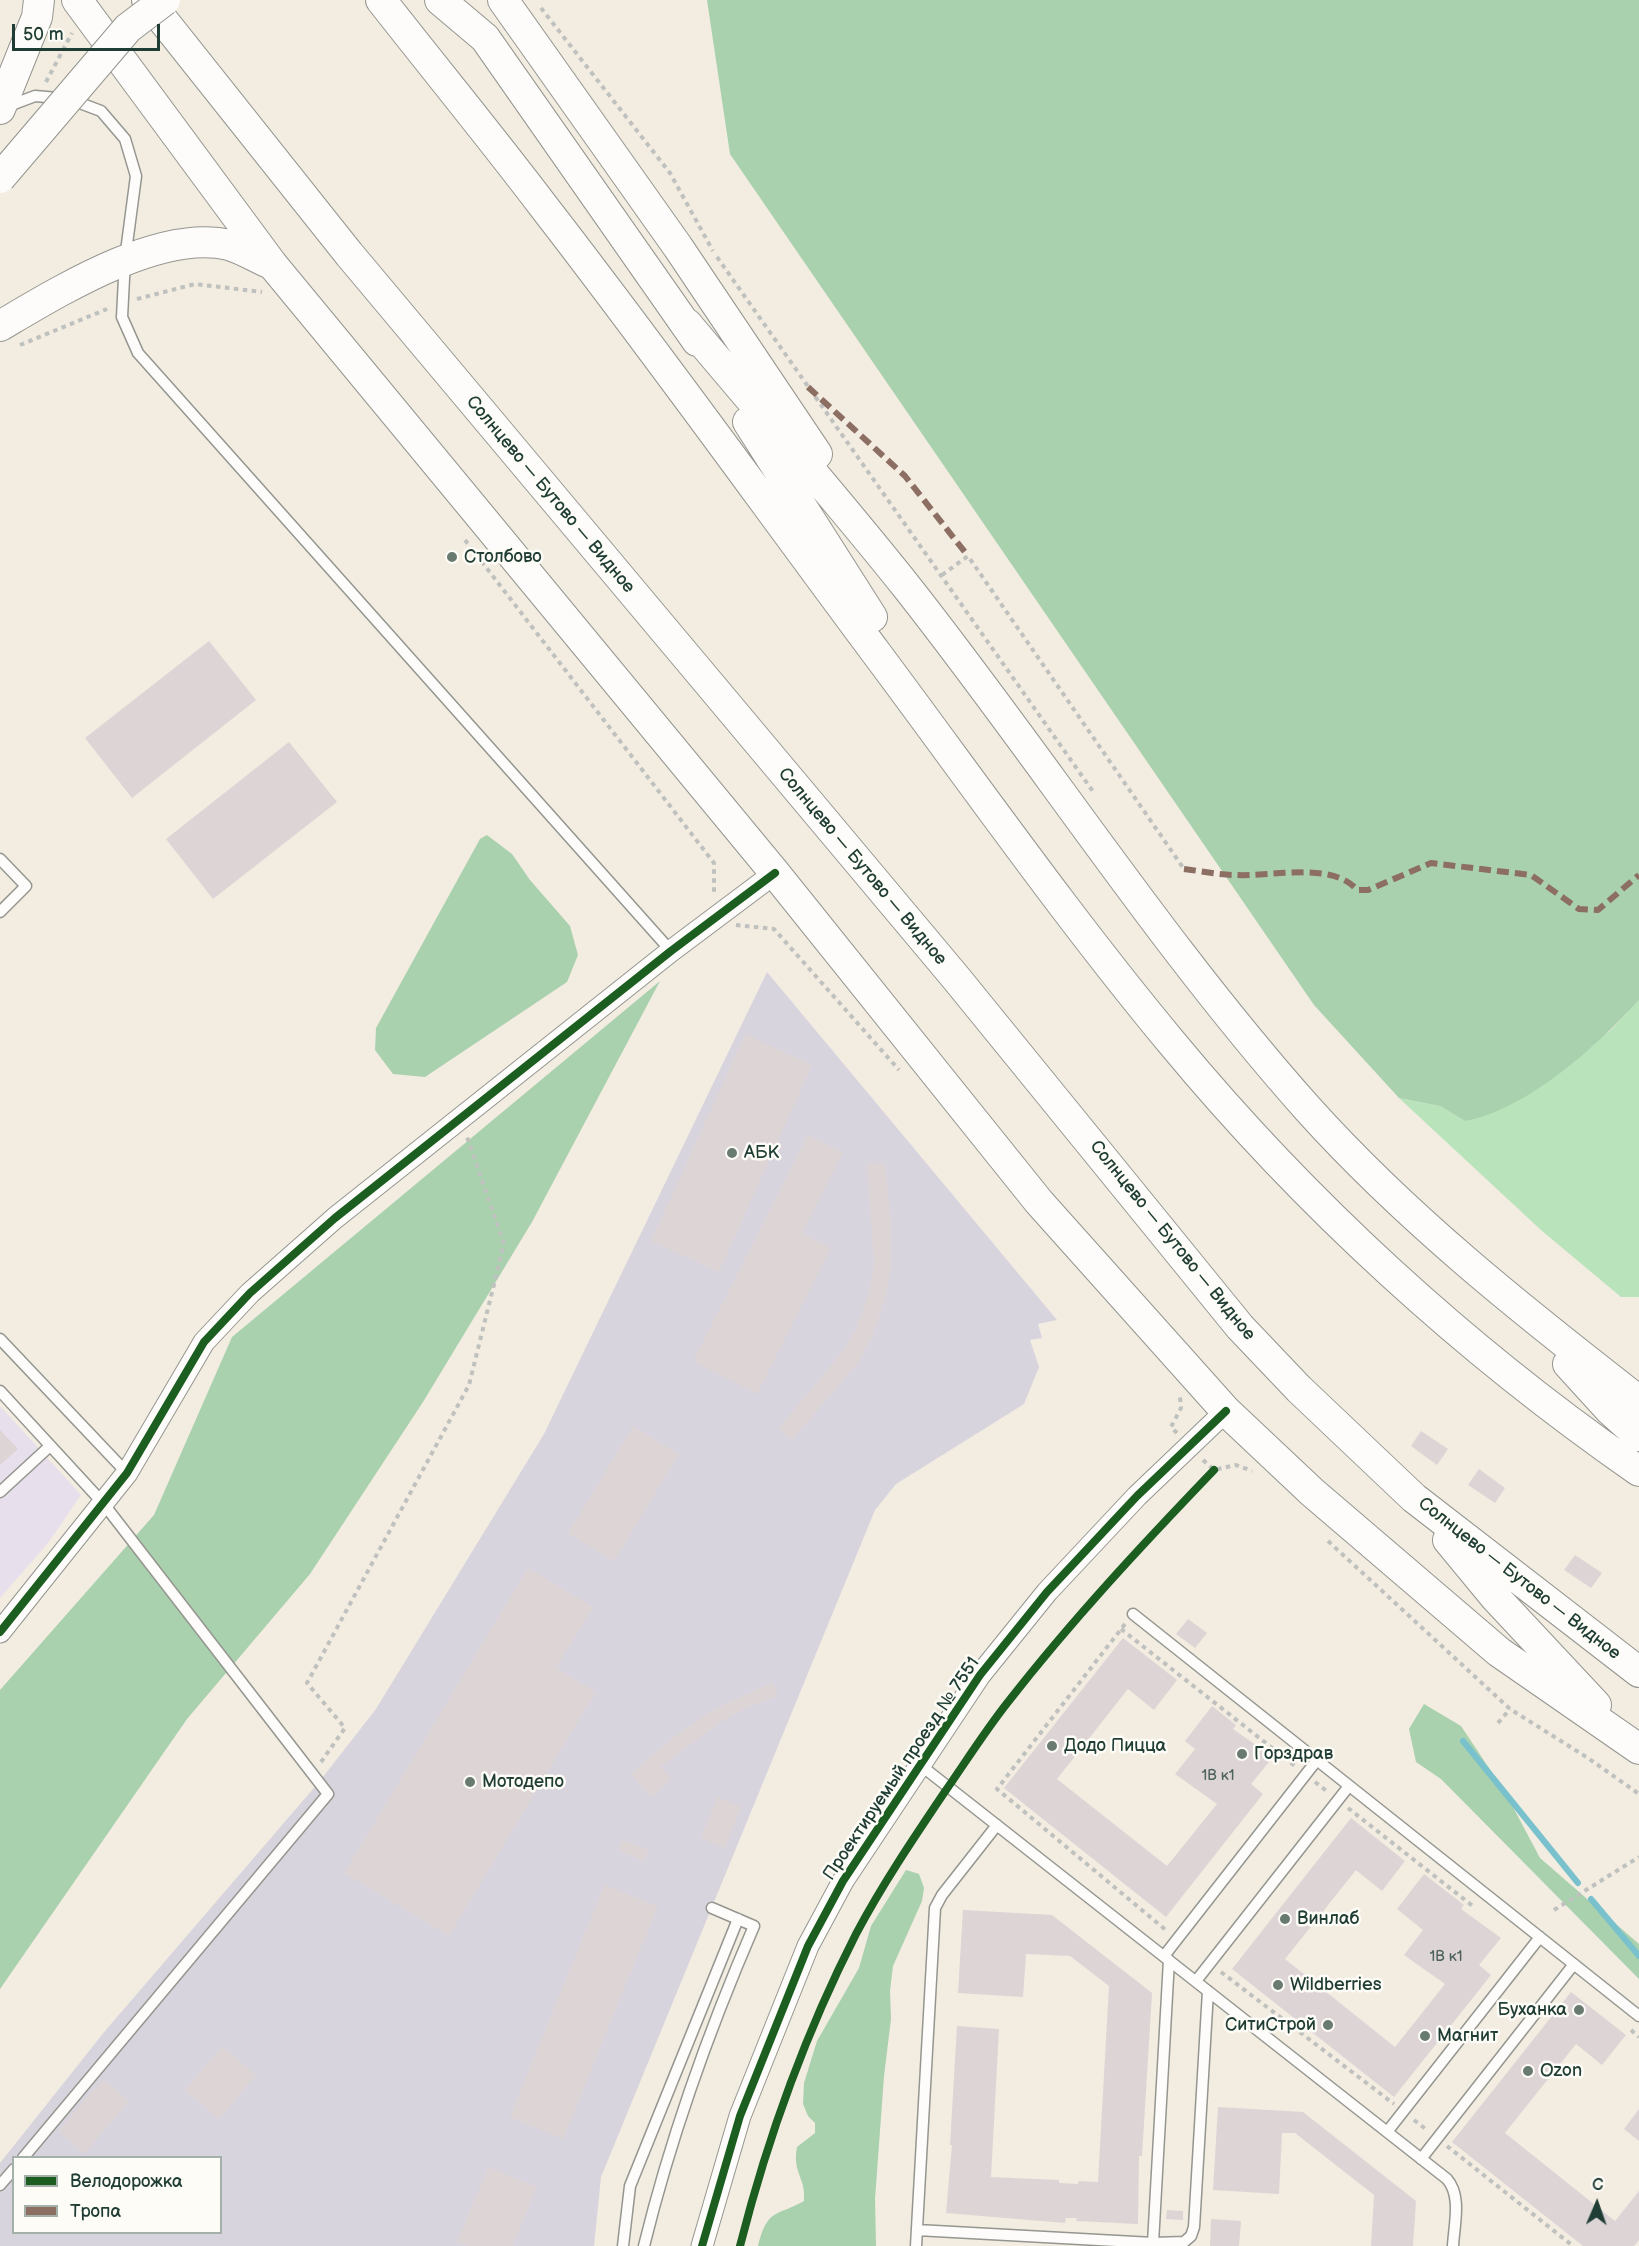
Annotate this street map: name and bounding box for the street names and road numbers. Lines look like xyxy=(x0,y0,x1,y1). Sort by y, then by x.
street label: Солнцево — Бутово — Видное xyxy=(461,392,639,598)
street label: Солнцево — Бутово — Видное xyxy=(773,764,951,970)
street label: Солнцево — Бутово — Видное xyxy=(1085,1137,1259,1345)
street label: Солнцево — Бутово — Видное xyxy=(1413,1493,1625,1665)
street label: Проектируемый проезд № 7551 xyxy=(819,1653,985,1885)

